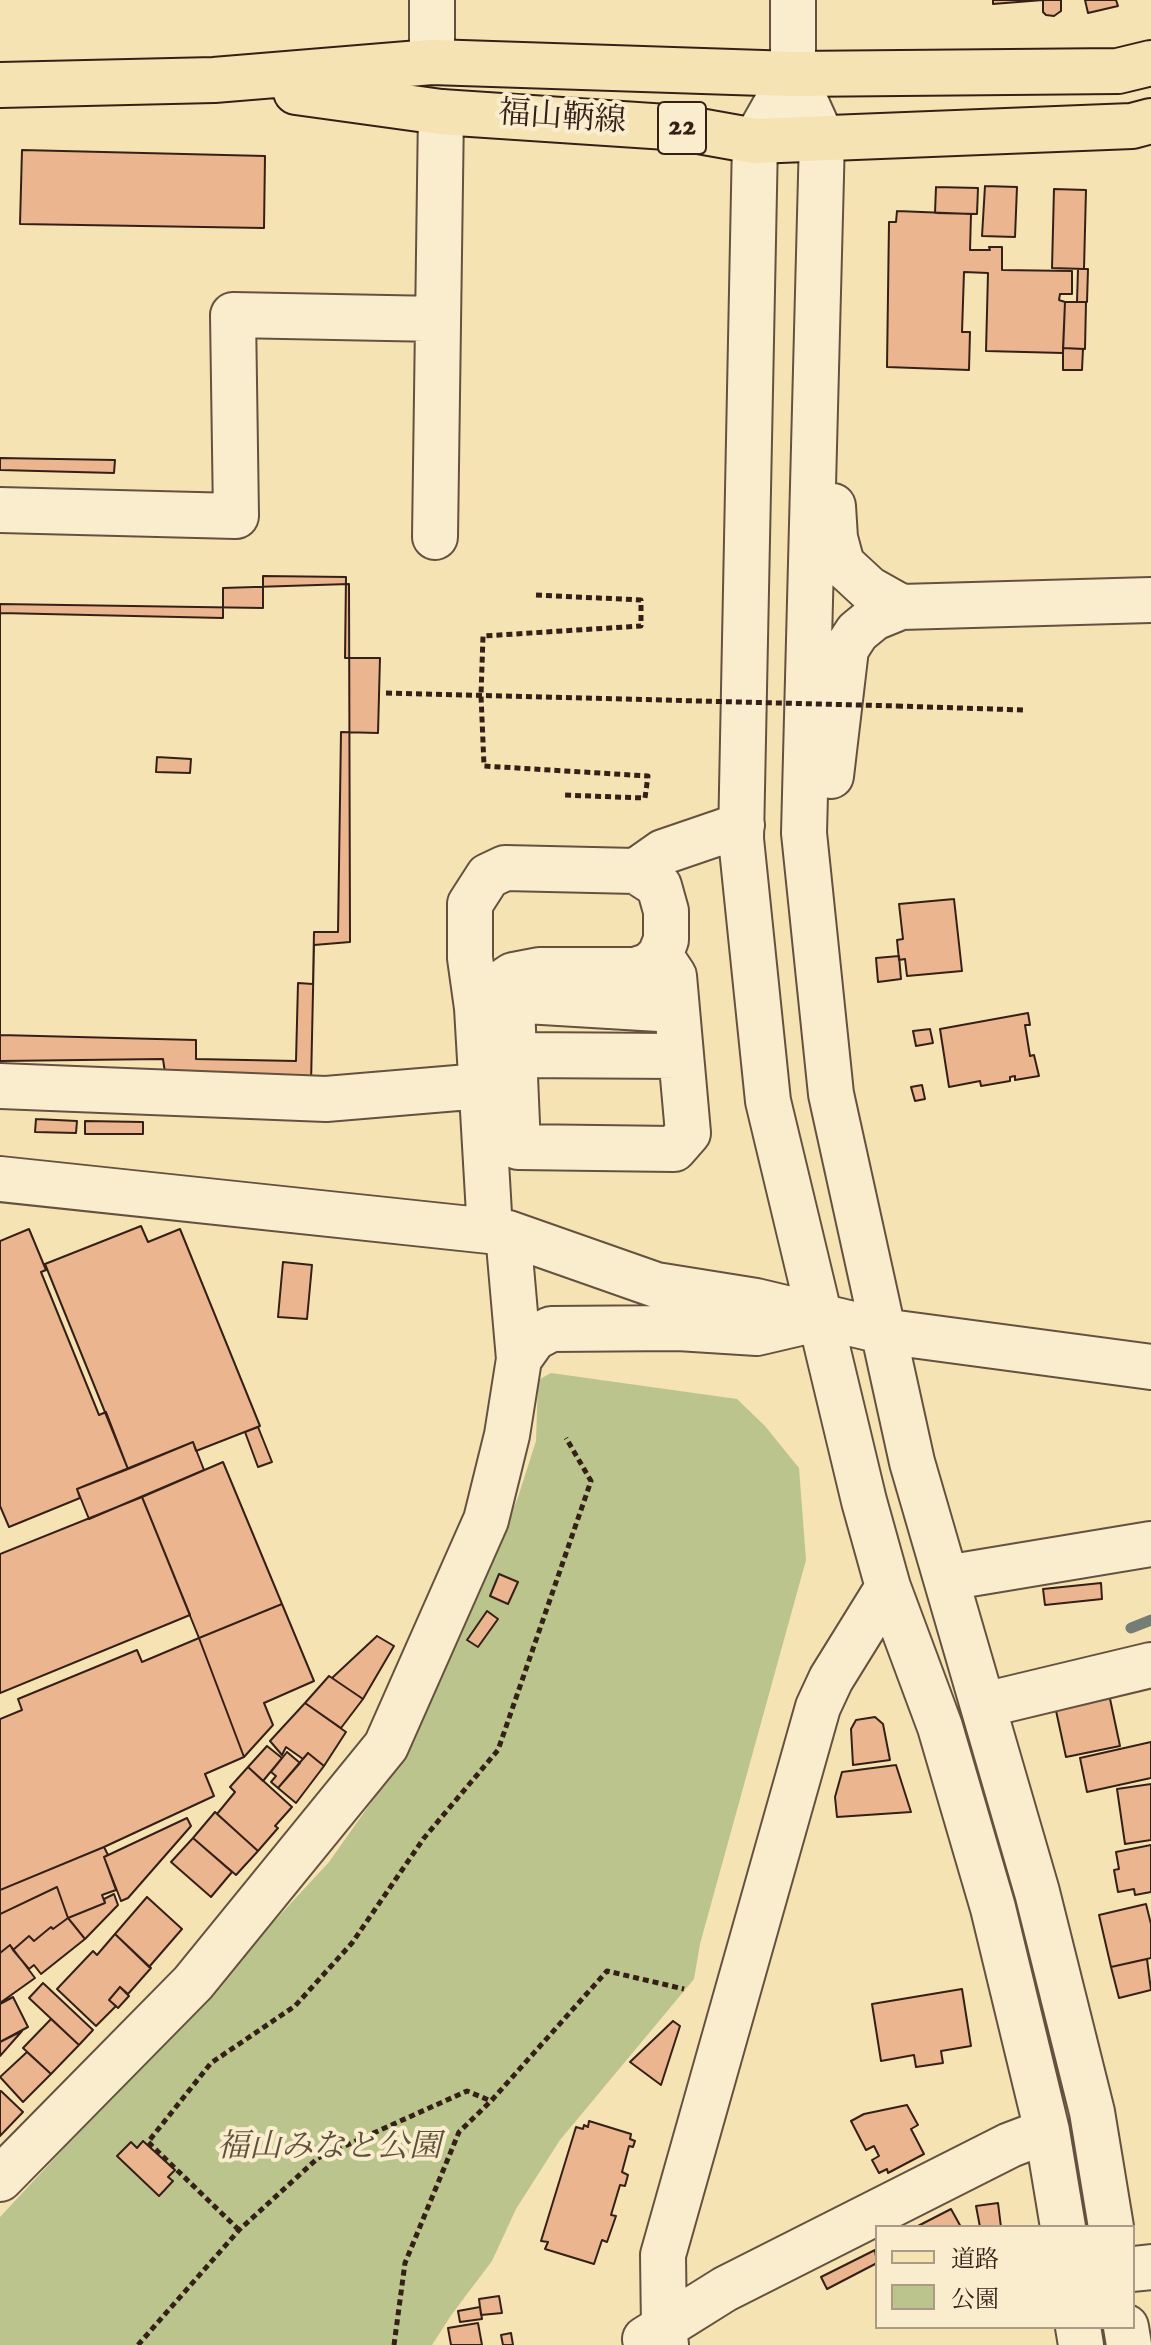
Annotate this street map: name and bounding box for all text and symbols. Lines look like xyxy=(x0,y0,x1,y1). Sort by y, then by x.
street label: 福山鞆線 xyxy=(497,96,627,144)
road number: 22 xyxy=(658,102,706,154)
park label: 福山みなと公園 xyxy=(217,2130,441,2168)
legend xyxy=(875,2225,1135,2329)
text: 道路 xyxy=(951,2245,999,2276)
text: 公園 xyxy=(951,2285,999,2316)

